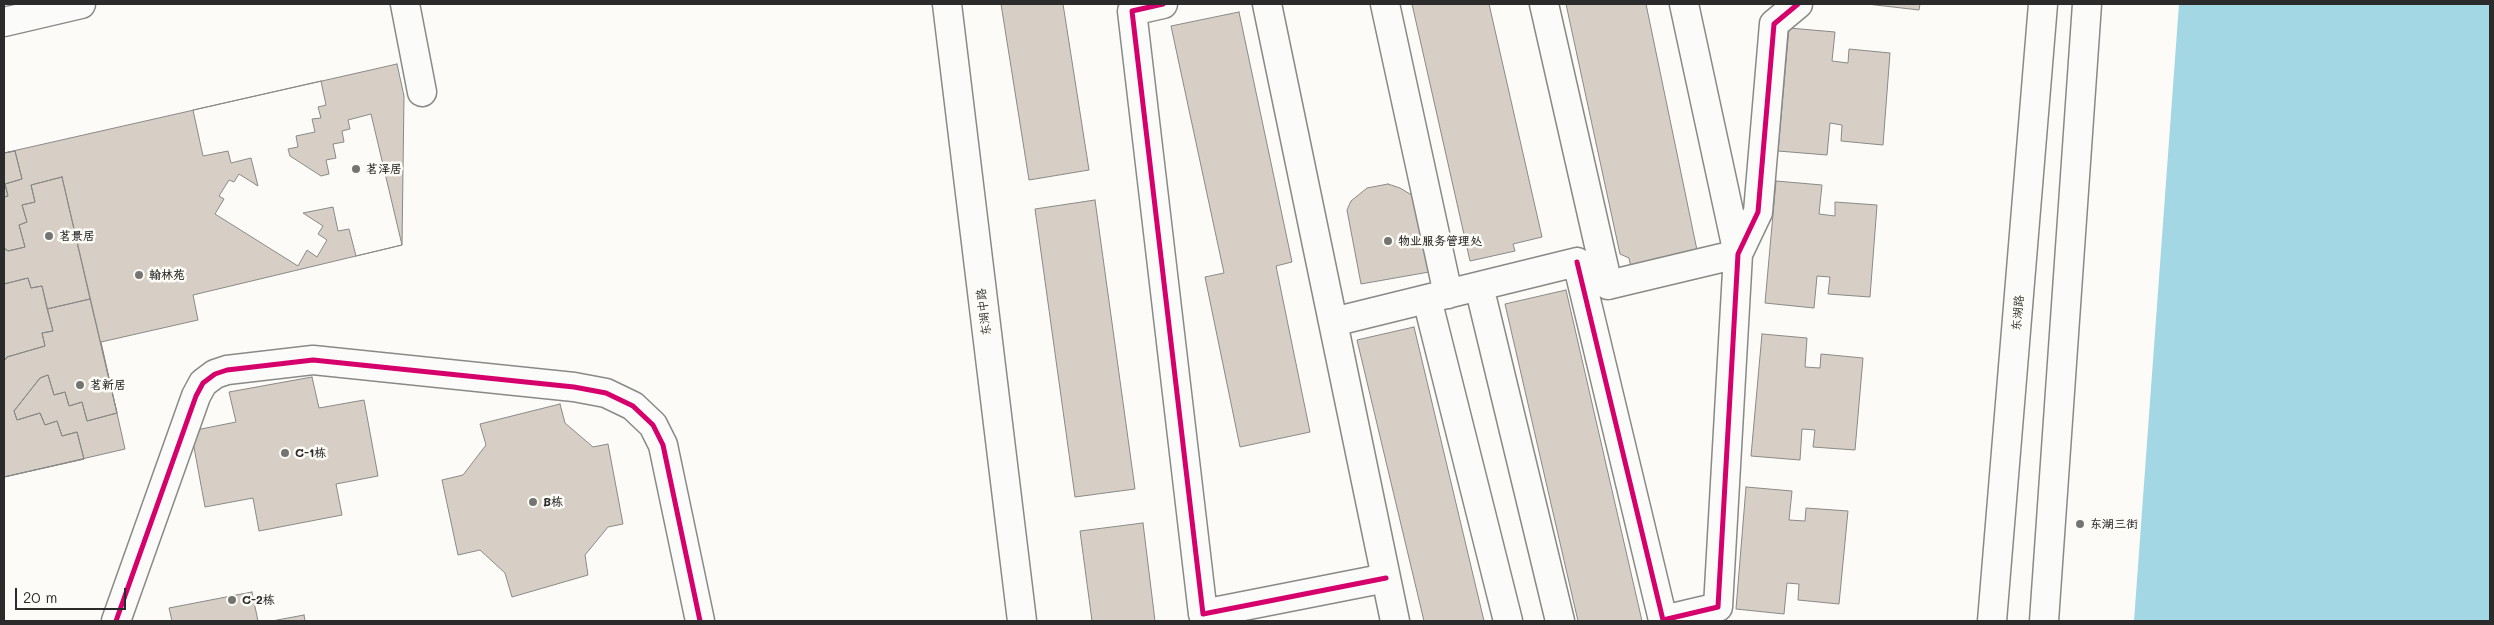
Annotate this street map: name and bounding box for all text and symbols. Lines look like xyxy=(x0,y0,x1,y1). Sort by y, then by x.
place label: 茗泽居 xyxy=(366,162,402,176)
marker: 茗泽居 xyxy=(350,163,362,175)
place label: 茗景居 xyxy=(59,229,95,243)
marker: 茗景居 xyxy=(43,230,55,242)
place label: 物业服务管理处 xyxy=(1398,234,1482,248)
marker: 物业服务管理处 xyxy=(1382,235,1394,247)
place label: 翰林苑 xyxy=(149,268,185,282)
marker: 翰林苑 xyxy=(133,269,145,281)
street label: 东湖中路 xyxy=(974,287,994,337)
street label: 东湖路 xyxy=(2009,294,2027,332)
place label: 茗新居 xyxy=(90,378,126,392)
marker: 茗新居 xyxy=(74,379,86,391)
place label: C-1栋 xyxy=(295,446,326,460)
marker: C-1栋 xyxy=(279,447,291,459)
place label: B栋 xyxy=(543,495,563,509)
marker: B栋 xyxy=(527,496,539,508)
place label: 东湖三街 xyxy=(2090,517,2138,531)
marker: 东湖三街 xyxy=(2074,518,2086,530)
scale bar xyxy=(18,578,129,610)
text: 20 m xyxy=(23,587,57,607)
place label: C-2栋 xyxy=(242,593,275,607)
marker: C-2栋 xyxy=(226,594,238,606)

